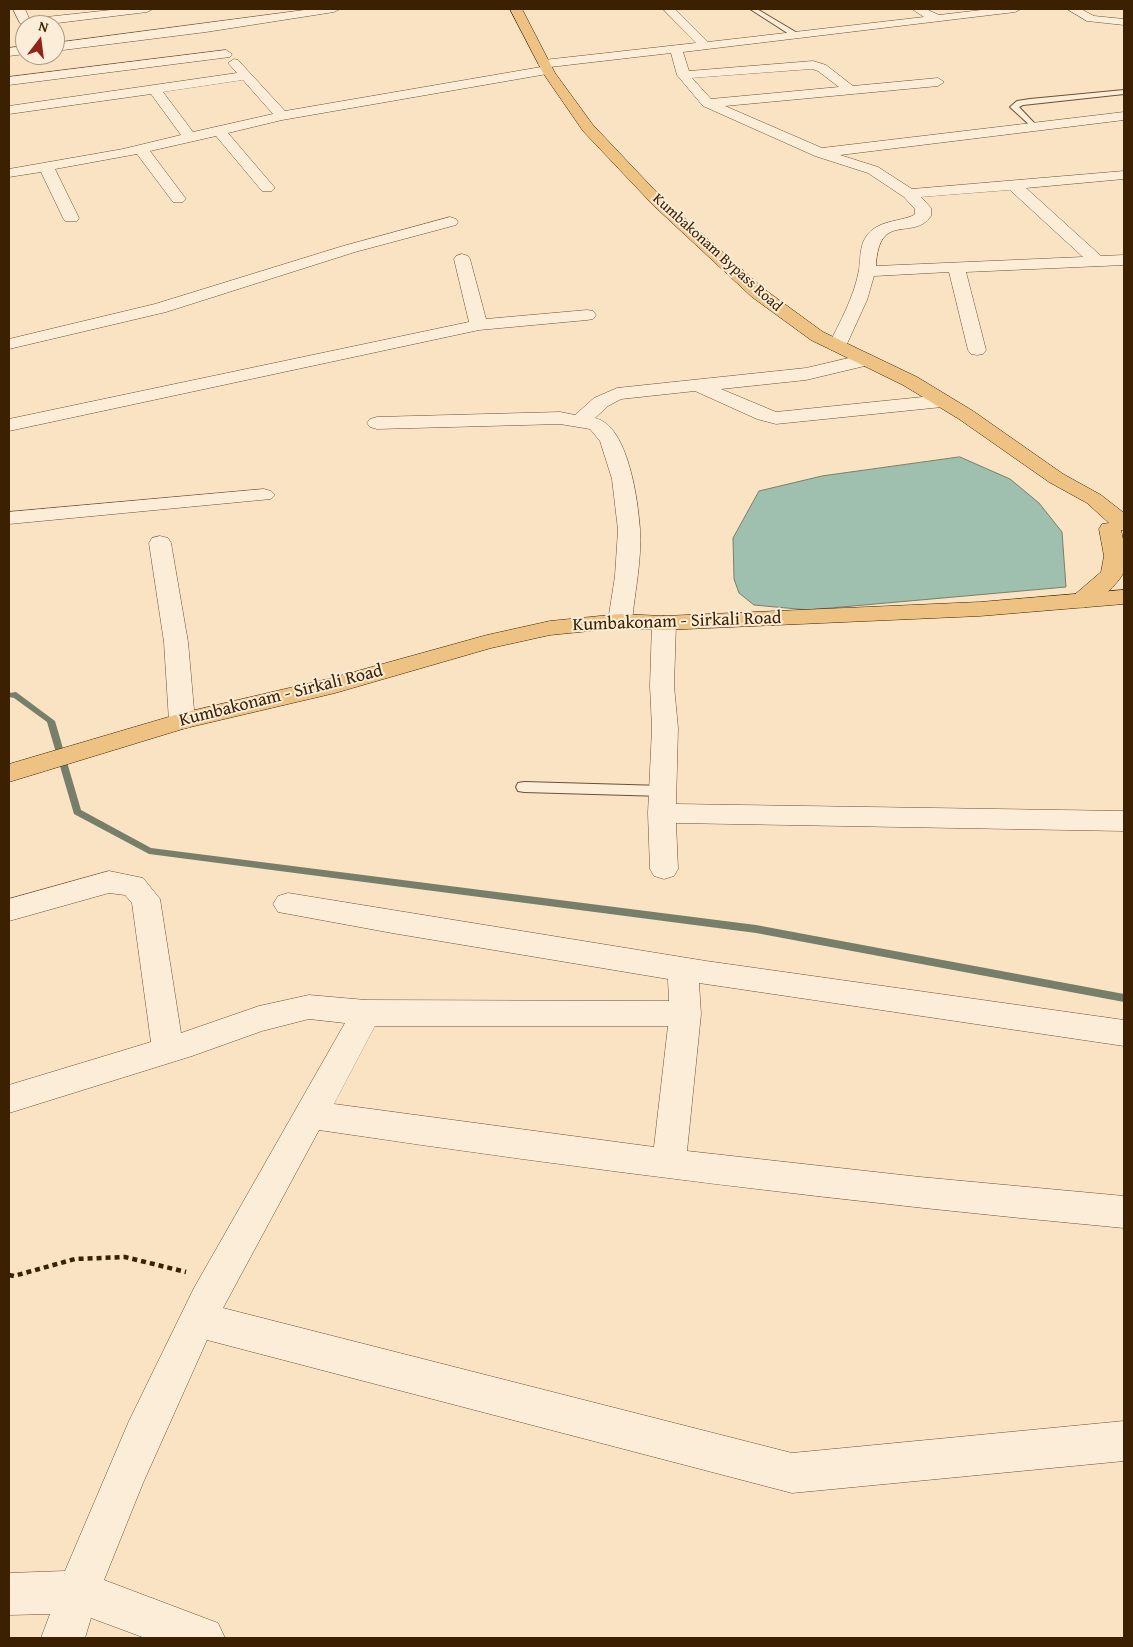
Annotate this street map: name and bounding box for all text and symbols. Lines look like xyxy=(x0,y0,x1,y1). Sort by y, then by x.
north arrow xyxy=(15,15,65,65)
text: N xyxy=(37,16,51,37)
street label: Kumbakonam Bypass Road xyxy=(649,190,785,316)
street label: Kumbakonam - Sirkali Road xyxy=(572,608,782,636)
street label: Kumbakonam - Sirkali Road xyxy=(177,660,385,732)

